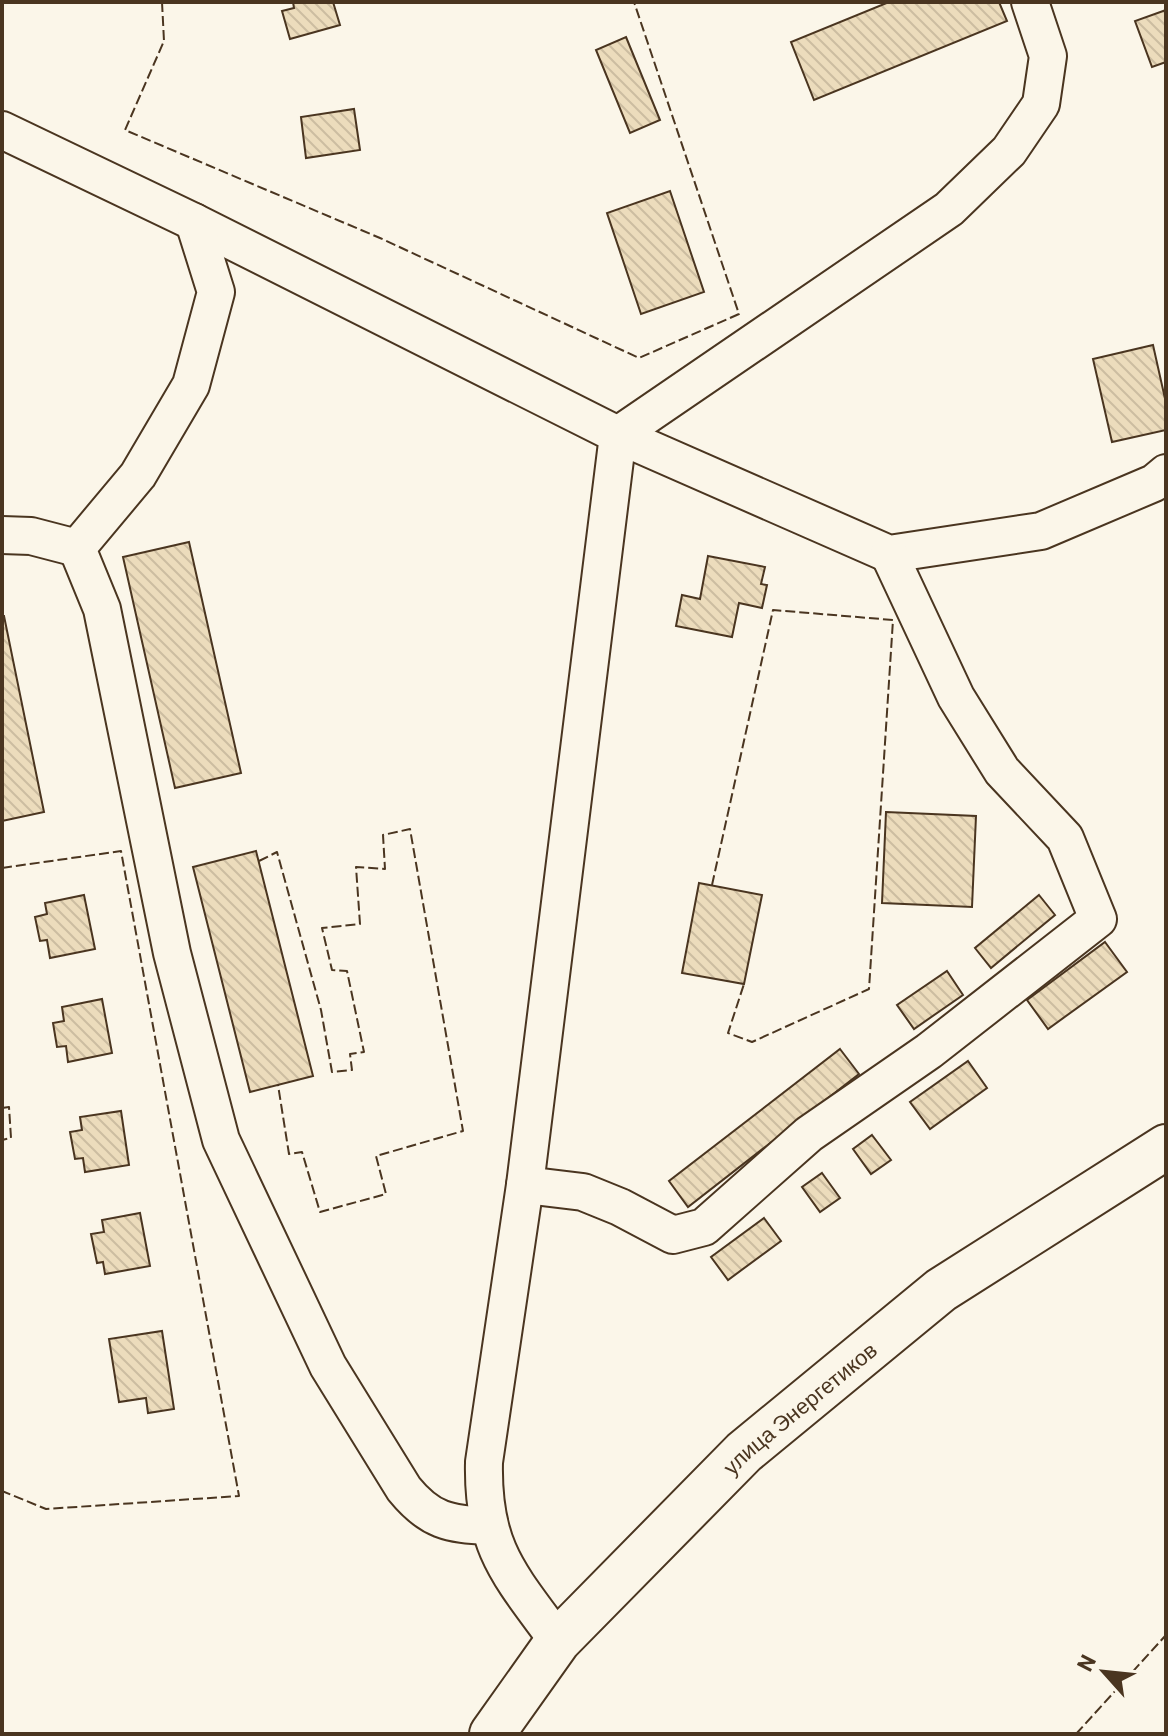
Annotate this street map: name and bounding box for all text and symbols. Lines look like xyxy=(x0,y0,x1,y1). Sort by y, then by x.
street label: улица Энергетиков xyxy=(717,1336,881,1480)
north arrow xyxy=(1064,1632,1144,1712)
text: N xyxy=(1070,1650,1100,1675)

